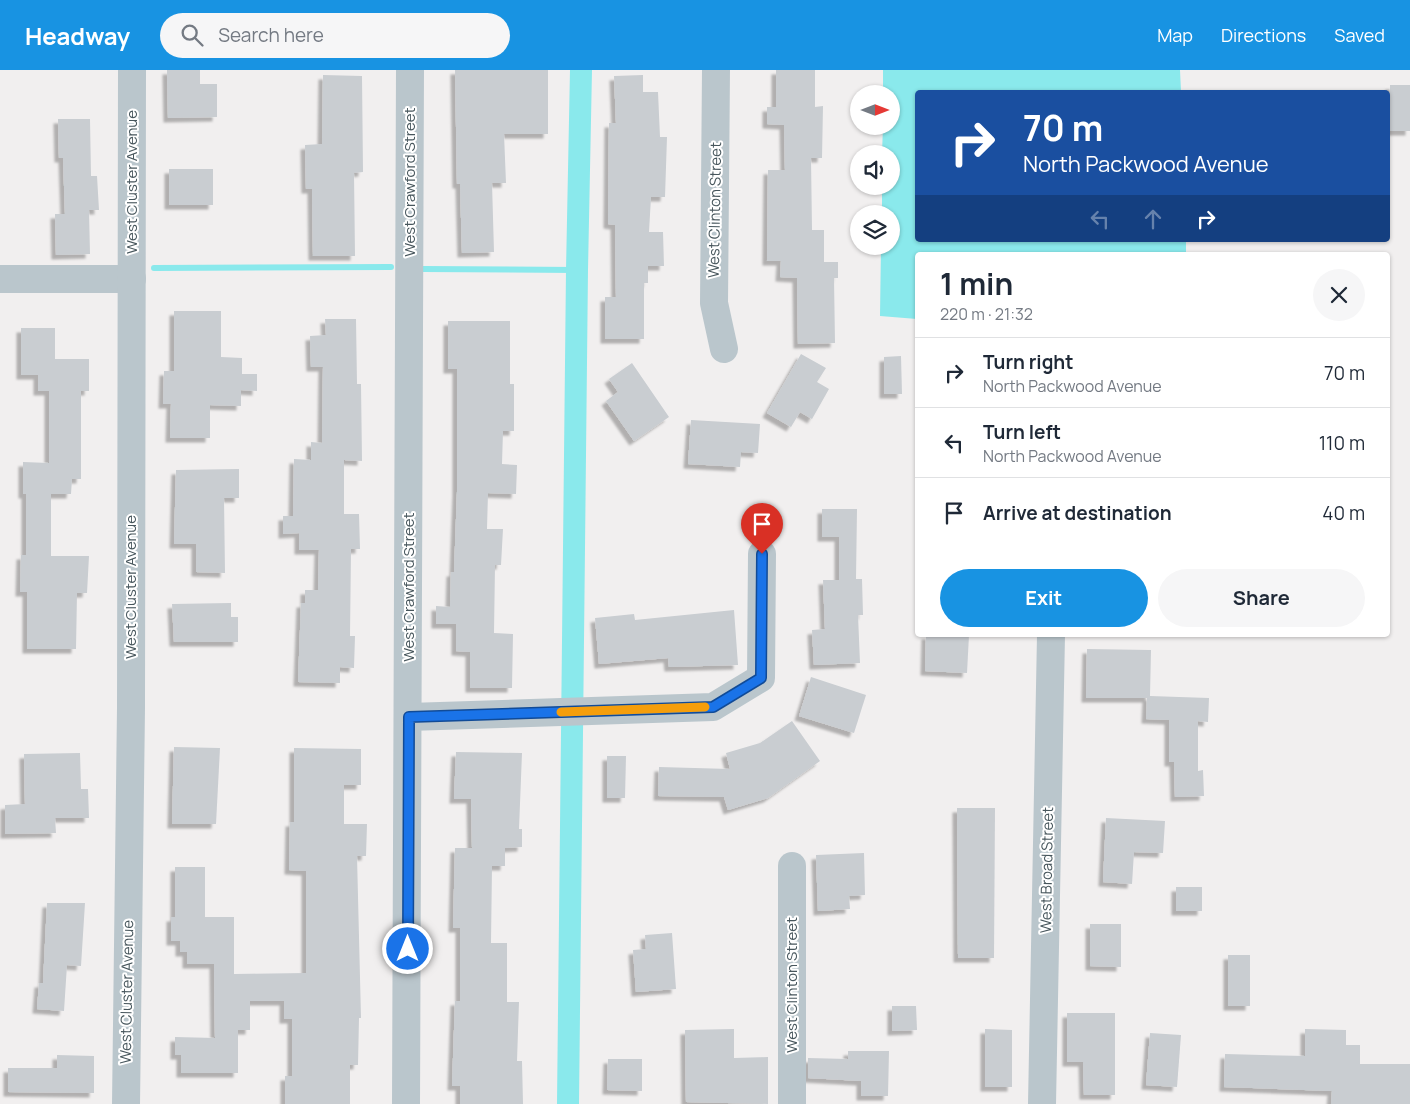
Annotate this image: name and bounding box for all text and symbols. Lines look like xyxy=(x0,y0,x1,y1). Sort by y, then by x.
search box xyxy=(160,13,510,58)
text: Headway xyxy=(25,19,130,52)
icon: search xyxy=(178,21,206,49)
text: Search here xyxy=(218,22,324,48)
text: Map xyxy=(1157,23,1193,47)
text: Directions xyxy=(1221,23,1306,47)
text: Saved xyxy=(1334,23,1385,47)
north arrow xyxy=(850,85,900,135)
map controls xyxy=(850,85,900,255)
text: 70 m xyxy=(1023,104,1103,152)
street label: West Crawford Street xyxy=(399,107,420,257)
street label: West Cluster Avenue xyxy=(121,110,142,254)
icon: right xyxy=(940,110,1005,175)
street label: West Clinton Street xyxy=(703,142,726,278)
button: sound xyxy=(850,145,900,195)
text: North Packwood Avenue xyxy=(1023,149,1269,179)
button: layers xyxy=(850,205,900,255)
icon: left xyxy=(1086,205,1114,233)
icon: ahead xyxy=(1139,205,1167,233)
icon: right xyxy=(1192,205,1220,233)
text: 1 min xyxy=(940,263,1013,304)
button: close xyxy=(1313,269,1365,321)
text: 220 m · 21:32 xyxy=(940,303,1033,325)
text: Turn right xyxy=(983,349,1073,375)
icon: right xyxy=(940,359,968,387)
text: 70 m xyxy=(1324,360,1365,386)
text: North Packwood Avenue xyxy=(983,375,1162,397)
text: Turn left xyxy=(983,419,1061,445)
icon: left xyxy=(940,429,968,457)
text: 110 m xyxy=(1319,430,1365,456)
text: North Packwood Avenue xyxy=(983,445,1162,467)
icon: arrive xyxy=(940,499,968,527)
text: Arrive at destination xyxy=(983,500,1172,526)
text: 40 m xyxy=(1322,500,1365,526)
pin xyxy=(741,503,783,554)
icon: arrive xyxy=(748,510,776,538)
street label: West Crawford Street xyxy=(398,512,419,662)
street label: West Cluster Avenue xyxy=(120,515,141,659)
button: Exit xyxy=(940,569,1148,627)
button: Share xyxy=(1158,569,1365,627)
street label: West Broad Street xyxy=(1035,807,1058,933)
street label: West Clinton Street xyxy=(781,917,802,1053)
street label: West Cluster Avenue xyxy=(115,920,138,1064)
position arrow xyxy=(381,922,433,974)

